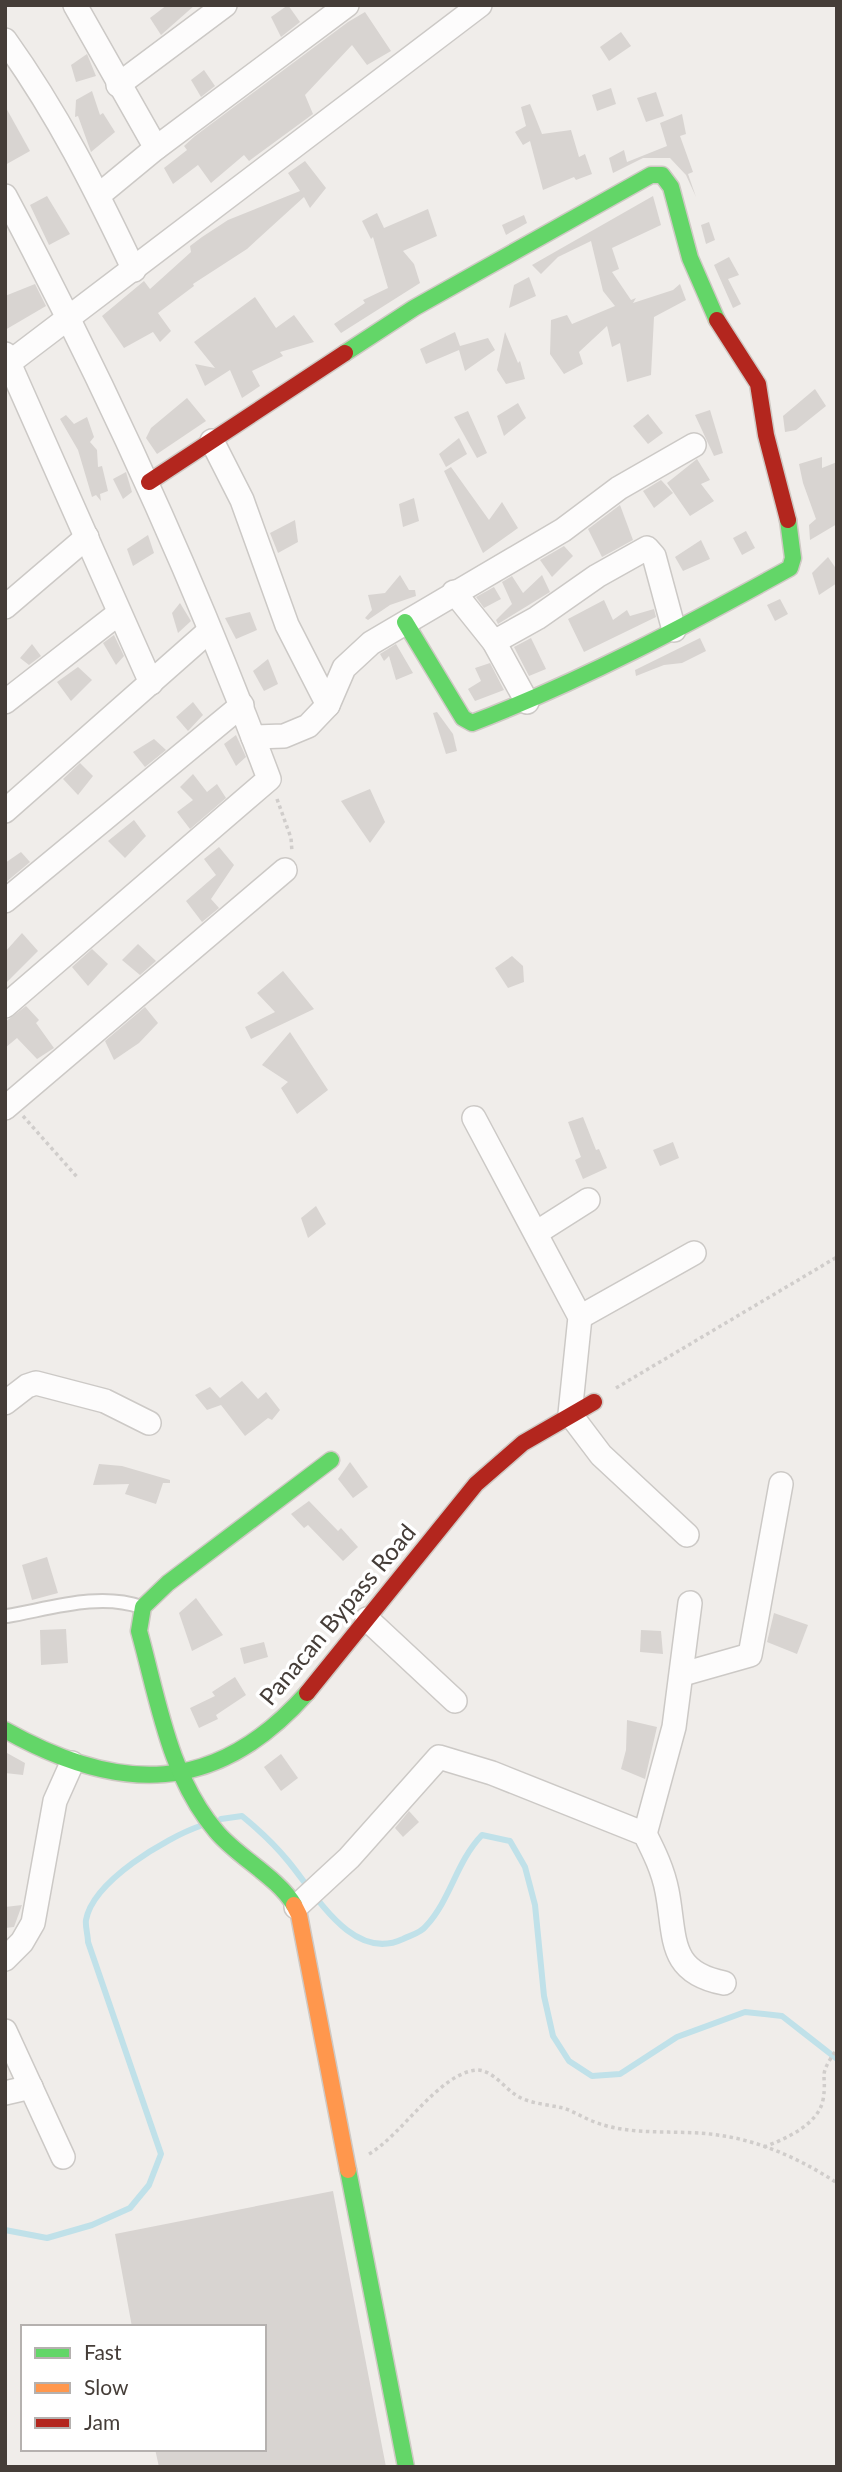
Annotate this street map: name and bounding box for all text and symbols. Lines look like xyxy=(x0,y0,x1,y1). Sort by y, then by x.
street label: Panacan Bypass Road xyxy=(253,1518,421,1710)
legend xyxy=(21,2325,266,2451)
text: Fast xyxy=(84,2339,122,2364)
text: Slow xyxy=(84,2374,129,2399)
text: Jam xyxy=(84,2409,120,2434)

